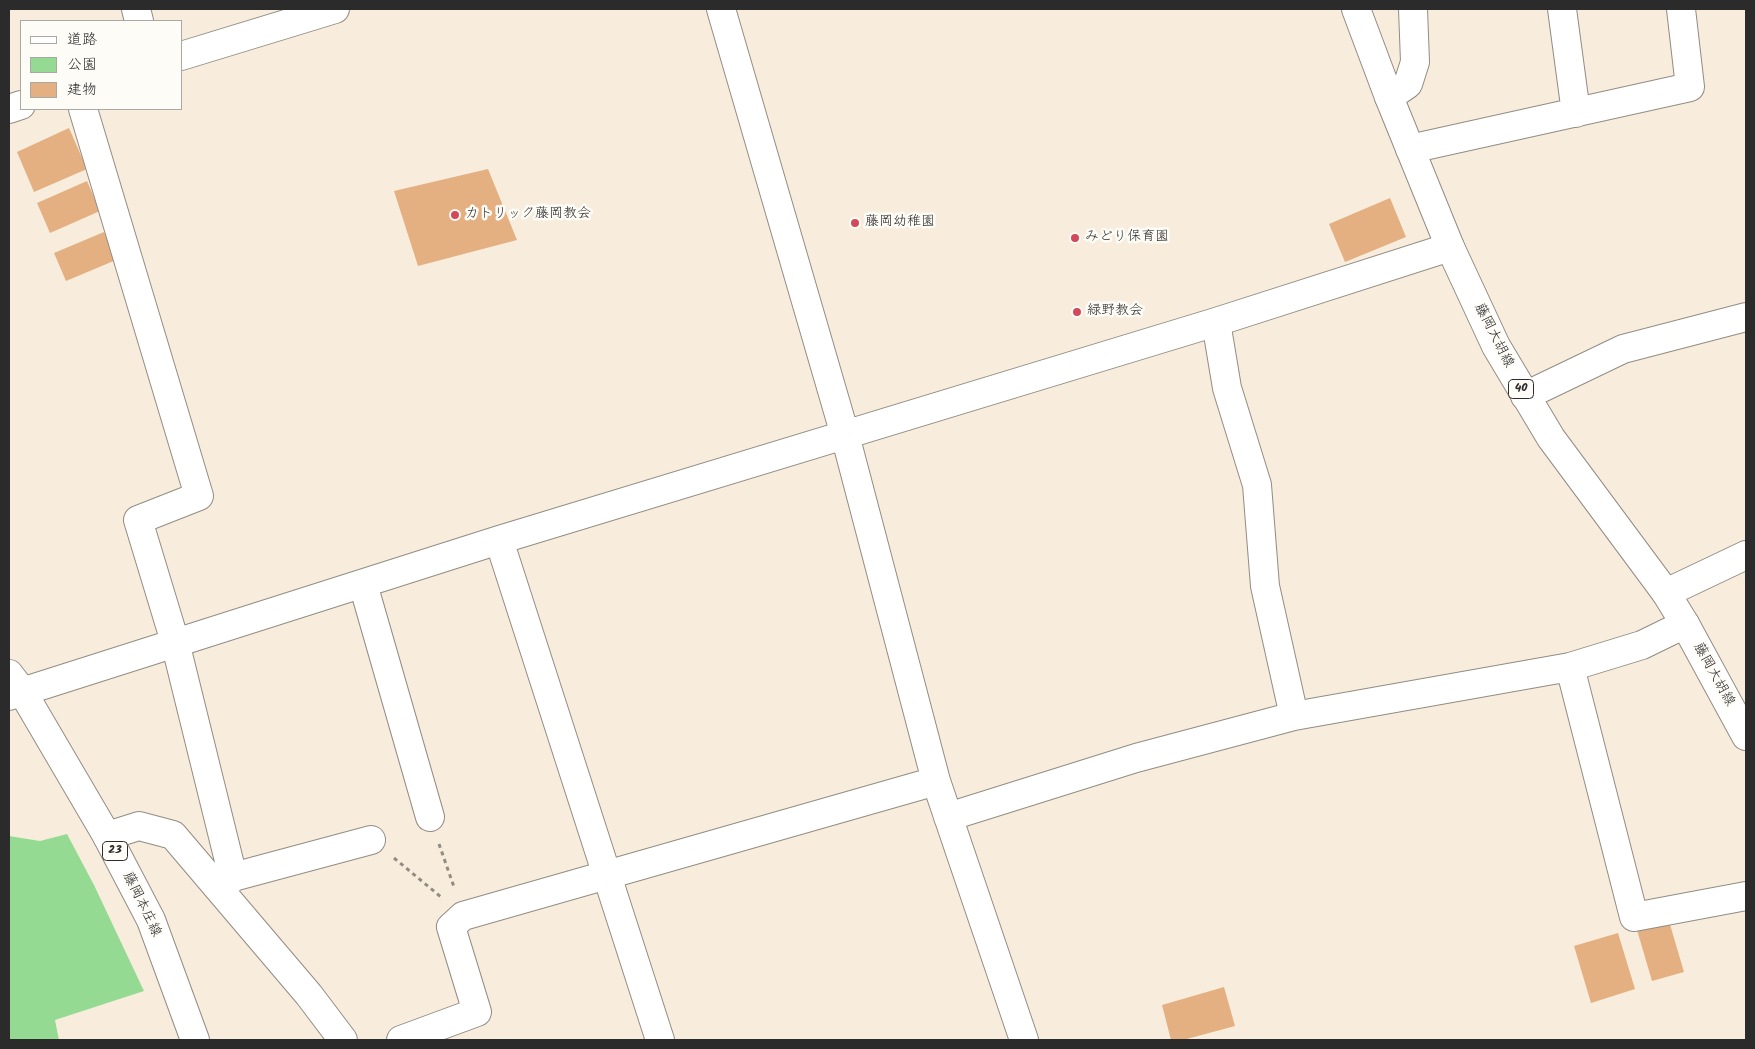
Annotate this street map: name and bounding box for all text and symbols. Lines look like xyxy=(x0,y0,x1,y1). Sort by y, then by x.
legend xyxy=(20,20,182,110)
text: 道路 xyxy=(67,28,97,52)
text: 公園 xyxy=(67,53,97,77)
text: 建物 xyxy=(67,78,97,102)
place label: カトリック藤岡教会 xyxy=(465,207,591,223)
marker: カトリック藤岡教会 xyxy=(449,209,461,221)
place label: 藤岡幼稚園 xyxy=(865,215,935,231)
marker: 藤岡幼稚園 xyxy=(849,217,861,229)
place label: みどり保育園 xyxy=(1085,230,1169,246)
marker: みどり保育園 xyxy=(1069,232,1081,244)
street label: 藤岡大胡線 xyxy=(1470,301,1516,371)
place label: 緑野教会 xyxy=(1087,304,1143,320)
marker: 緑野教会 xyxy=(1071,306,1083,318)
road number: 40 xyxy=(1508,379,1534,398)
street label: 藤岡大胡線 xyxy=(1689,640,1737,710)
road number: 23 xyxy=(102,841,128,860)
street label: 藤岡本庄線 xyxy=(118,870,164,940)

